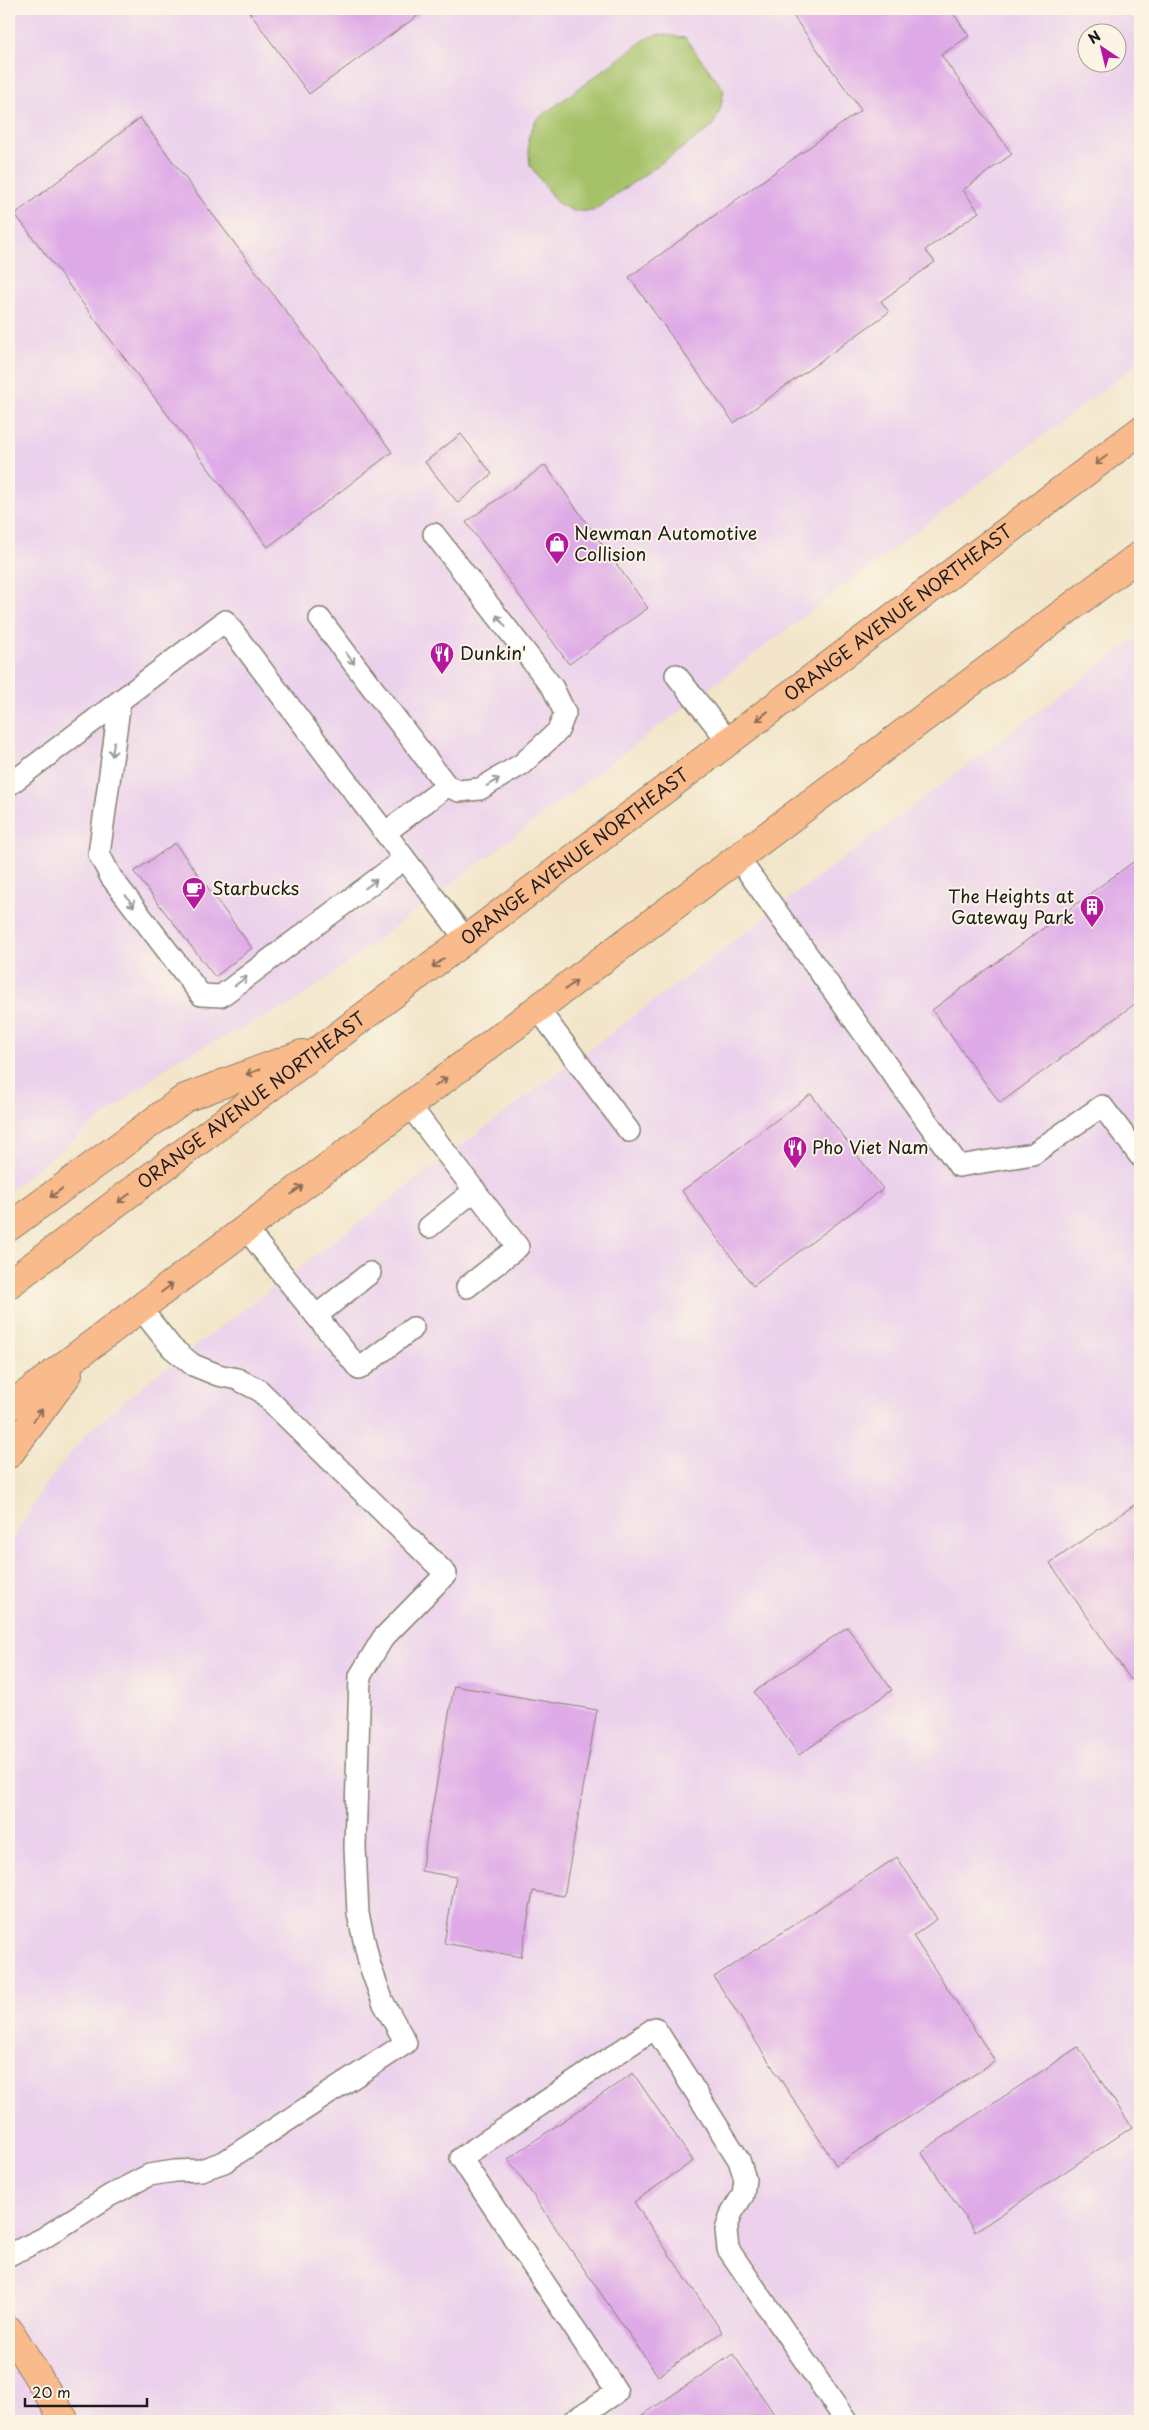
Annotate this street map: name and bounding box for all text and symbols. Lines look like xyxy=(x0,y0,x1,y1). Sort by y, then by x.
north arrow xyxy=(1076,22,1126,72)
text: N xyxy=(1084,25,1105,49)
one-way arrow xyxy=(1094,455,1108,465)
street label: ORANGE AVENUE NORTHEAST xyxy=(778,517,1018,707)
place label: Newman Automotive Collision xyxy=(574,519,757,567)
shop icon: Newman Automotive Collision xyxy=(544,531,570,565)
one-way arrow xyxy=(496,614,506,628)
place label: Dunkin' xyxy=(460,639,526,666)
restaurant icon: Dunkin' xyxy=(429,641,455,675)
one-way arrow xyxy=(344,651,355,664)
one-way arrow xyxy=(756,711,769,722)
one-way arrow xyxy=(108,741,118,757)
street label: ORANGE AVENUE NORTHEAST xyxy=(454,760,695,951)
one-way arrow xyxy=(485,776,499,786)
place label: Starbucks xyxy=(212,874,299,901)
cafe icon: Starbucks xyxy=(181,876,207,910)
one-way arrow xyxy=(364,878,377,889)
place label: The Heights at Gateway Park xyxy=(948,882,1074,930)
one-way arrow xyxy=(125,894,135,908)
building icon: The Heights at Gateway Park xyxy=(1079,894,1105,928)
one-way arrow xyxy=(431,958,445,968)
one-way arrow xyxy=(234,976,248,986)
one-way arrow xyxy=(564,979,577,990)
street label: ORANGE AVENUE NORTHEAST xyxy=(131,1004,371,1195)
one-way arrow xyxy=(246,1068,261,1078)
one-way arrow xyxy=(434,1077,448,1087)
place label: Pho Viet Nam xyxy=(812,1133,929,1160)
restaurant icon: Pho Viet Nam xyxy=(782,1135,808,1169)
one-way arrow xyxy=(290,1185,303,1196)
one-way arrow xyxy=(49,1188,63,1198)
one-way arrow xyxy=(117,1193,131,1203)
one-way arrow xyxy=(160,1283,174,1293)
one-way arrow xyxy=(33,1408,43,1422)
scale bar xyxy=(25,2375,148,2407)
text: 20 m xyxy=(32,2380,71,2403)

